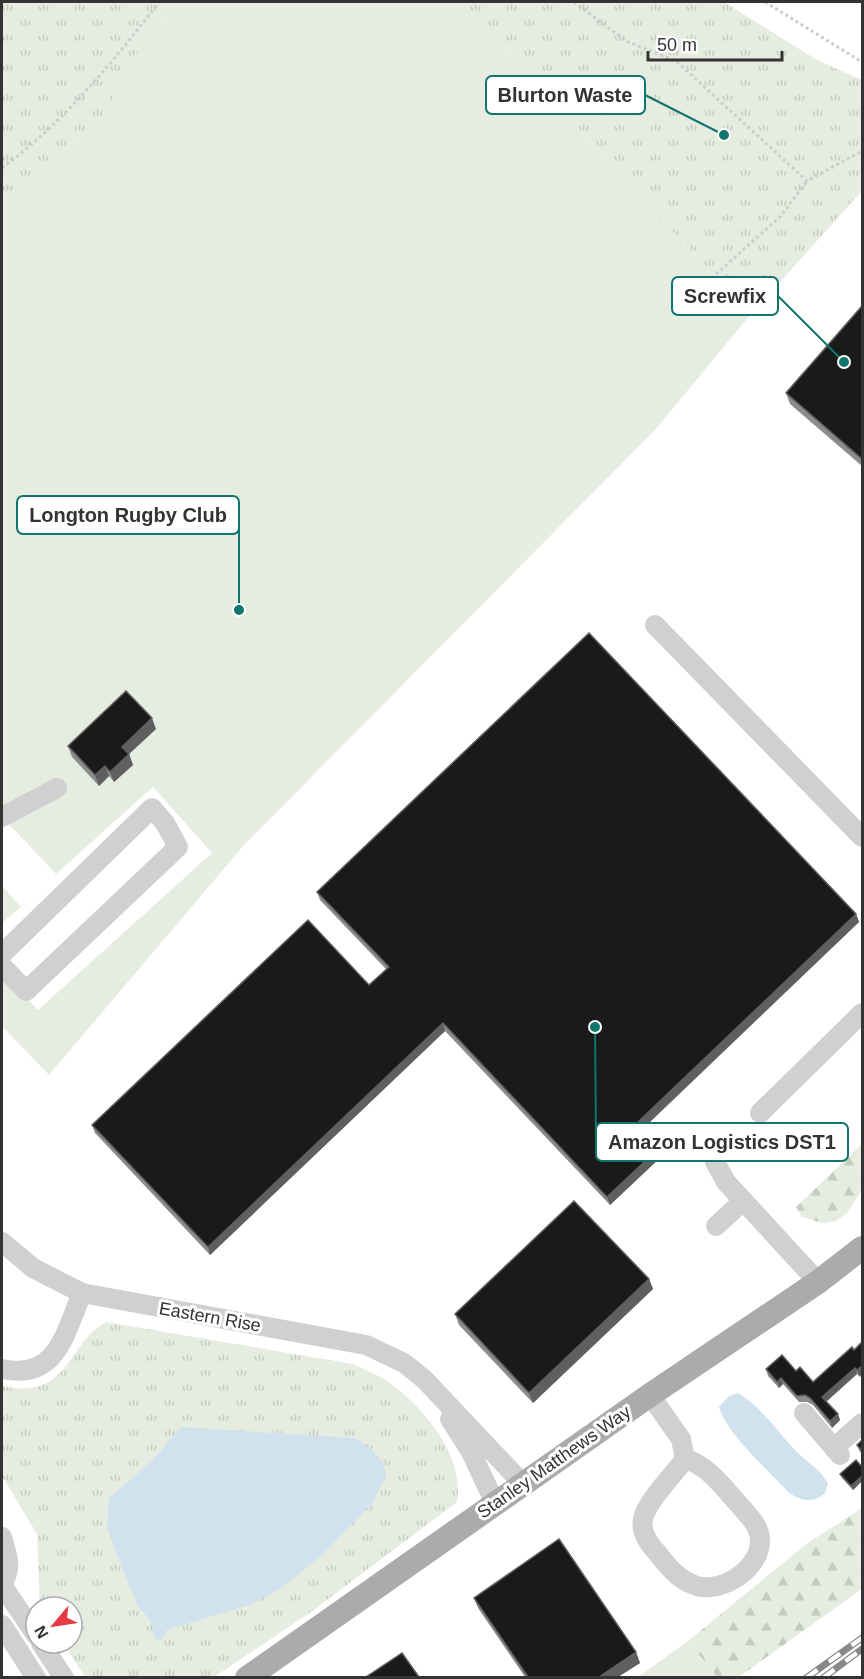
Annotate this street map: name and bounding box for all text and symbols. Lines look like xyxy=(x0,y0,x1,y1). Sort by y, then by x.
scale bar xyxy=(648,24,782,62)
text: 50 m xyxy=(657,35,697,55)
callout: Blurton Waste xyxy=(486,76,645,114)
text: Blurton Waste xyxy=(498,84,632,106)
callout: Screwfix xyxy=(672,277,778,315)
text: Screwfix xyxy=(684,285,766,307)
callout: Longton Rugby Club xyxy=(17,496,239,534)
text: Longton Rugby Club xyxy=(29,504,227,526)
callout: Amazon Logistics DST1 xyxy=(596,1123,848,1161)
text: Amazon Logistics DST1 xyxy=(608,1131,836,1153)
street label: Eastern Rise xyxy=(158,1298,262,1336)
street label: Stanley Matthews Way xyxy=(474,1401,634,1523)
north arrow xyxy=(24,1595,84,1655)
text: N xyxy=(31,1623,52,1641)

